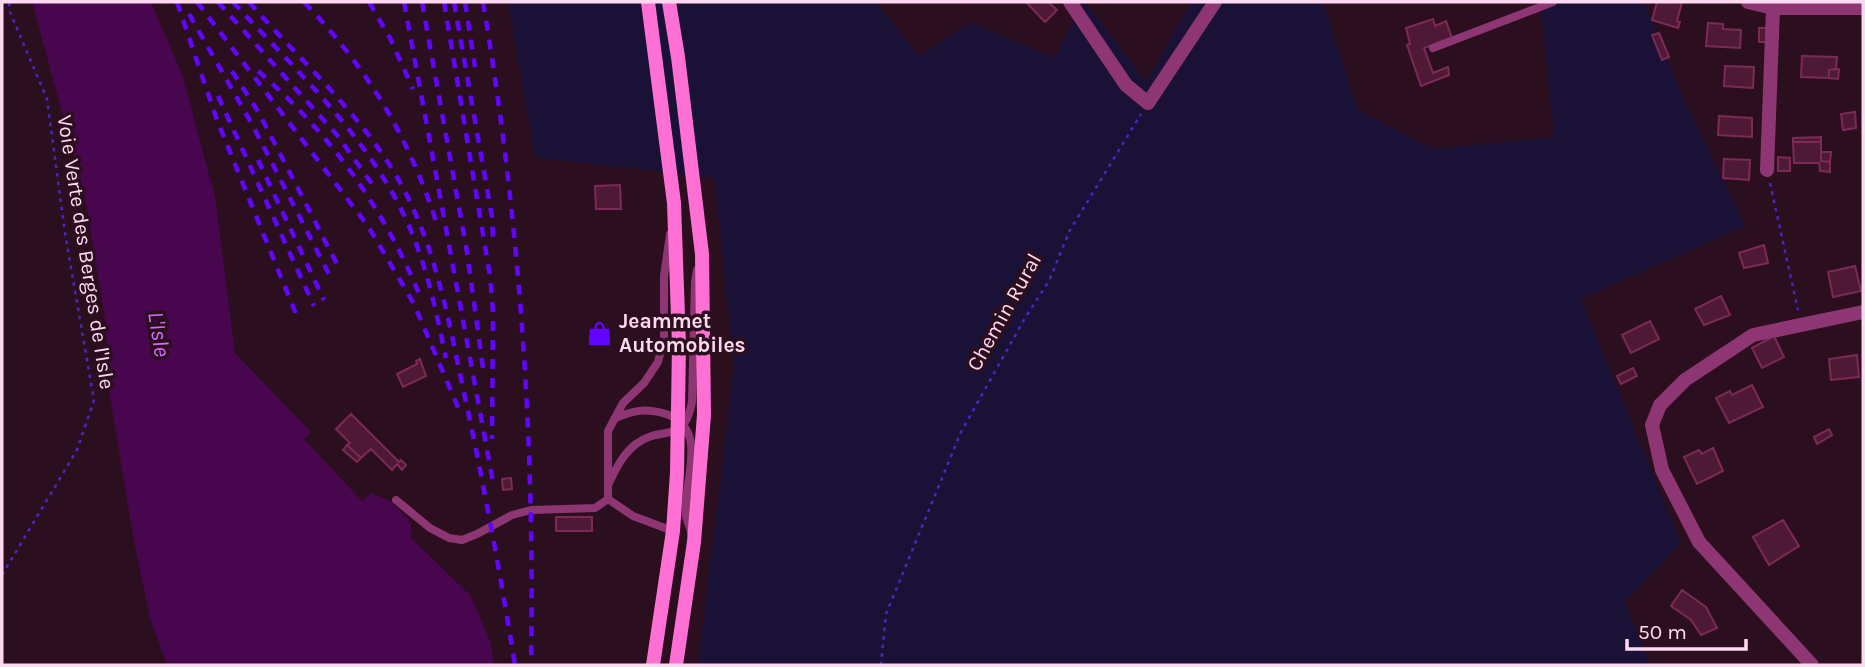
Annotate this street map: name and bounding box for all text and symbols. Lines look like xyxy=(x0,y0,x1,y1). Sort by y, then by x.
street label: Voie Verte des Berges de l'Isle xyxy=(52,113,120,391)
street label: Chemin Rural xyxy=(962,249,1046,375)
water label: L'Isle xyxy=(142,309,176,359)
place label: Jeammet Automobiles xyxy=(619,309,746,357)
shop icon: Jeammet Automobiles xyxy=(585,319,613,347)
scale bar xyxy=(1627,608,1746,652)
text: 50 m xyxy=(1638,620,1687,644)

